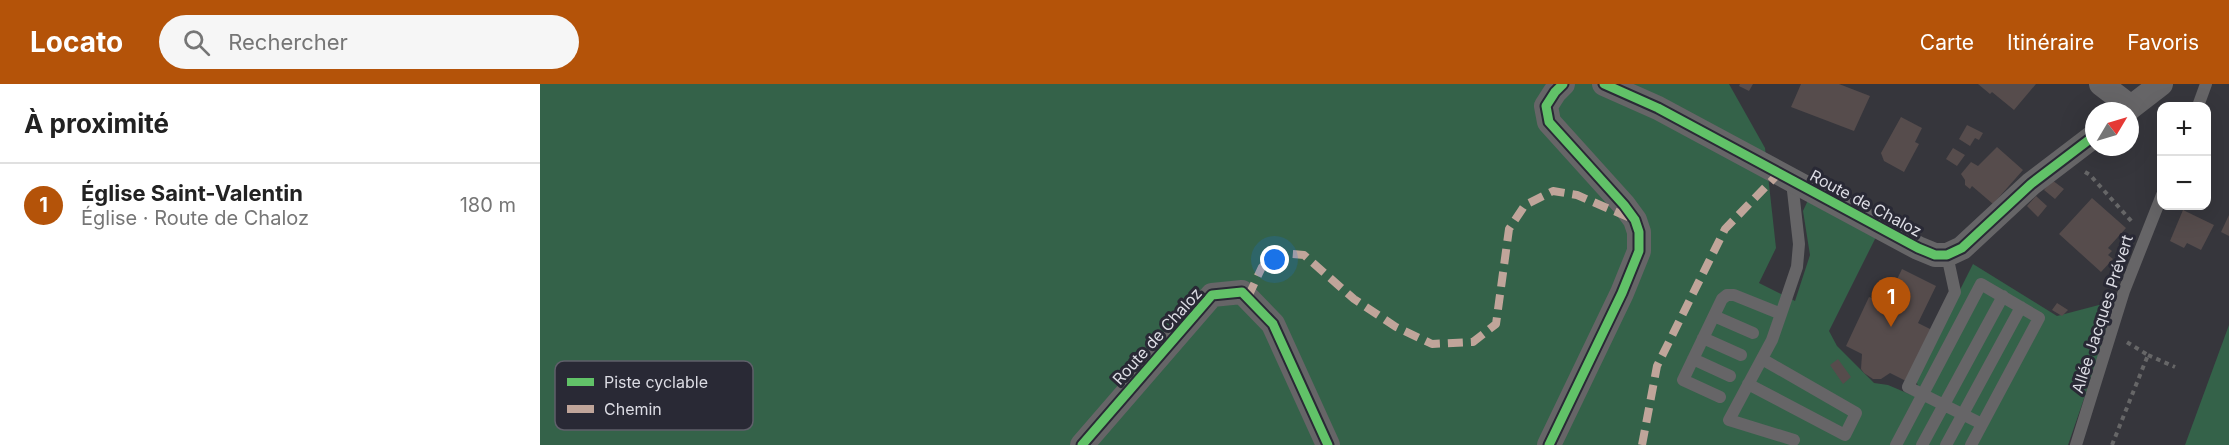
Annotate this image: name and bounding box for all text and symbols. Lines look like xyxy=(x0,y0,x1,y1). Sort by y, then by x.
search box xyxy=(159,15,579,69)
text: Locato xyxy=(30,25,123,59)
icon: search xyxy=(180,26,213,59)
text: Rechercher xyxy=(228,29,348,55)
text: Carte xyxy=(1920,30,1974,55)
text: Itinéraire xyxy=(2007,30,2094,55)
text: Favoris xyxy=(2127,30,2199,55)
north arrow xyxy=(2085,102,2139,156)
map controls xyxy=(2157,102,2211,210)
button: + xyxy=(2157,102,2211,156)
text: À proximité xyxy=(24,108,169,139)
button: − xyxy=(2157,156,2211,210)
street label: Route de Chaloz xyxy=(1807,165,1925,241)
text: Église Saint-Valentin xyxy=(81,180,303,206)
text: 1 xyxy=(39,193,48,217)
text: 180 m xyxy=(460,193,516,217)
text: Église · Route de Chaloz xyxy=(81,206,309,230)
street label: Allée Jacques Prévert xyxy=(2067,232,2137,396)
your location xyxy=(1260,245,1289,274)
pin: 1 xyxy=(1872,278,1910,327)
street label: Route de Chaloz xyxy=(1108,283,1206,389)
legend xyxy=(555,361,753,430)
text: Piste cyclable xyxy=(604,372,708,392)
text: Chemin xyxy=(604,399,662,419)

